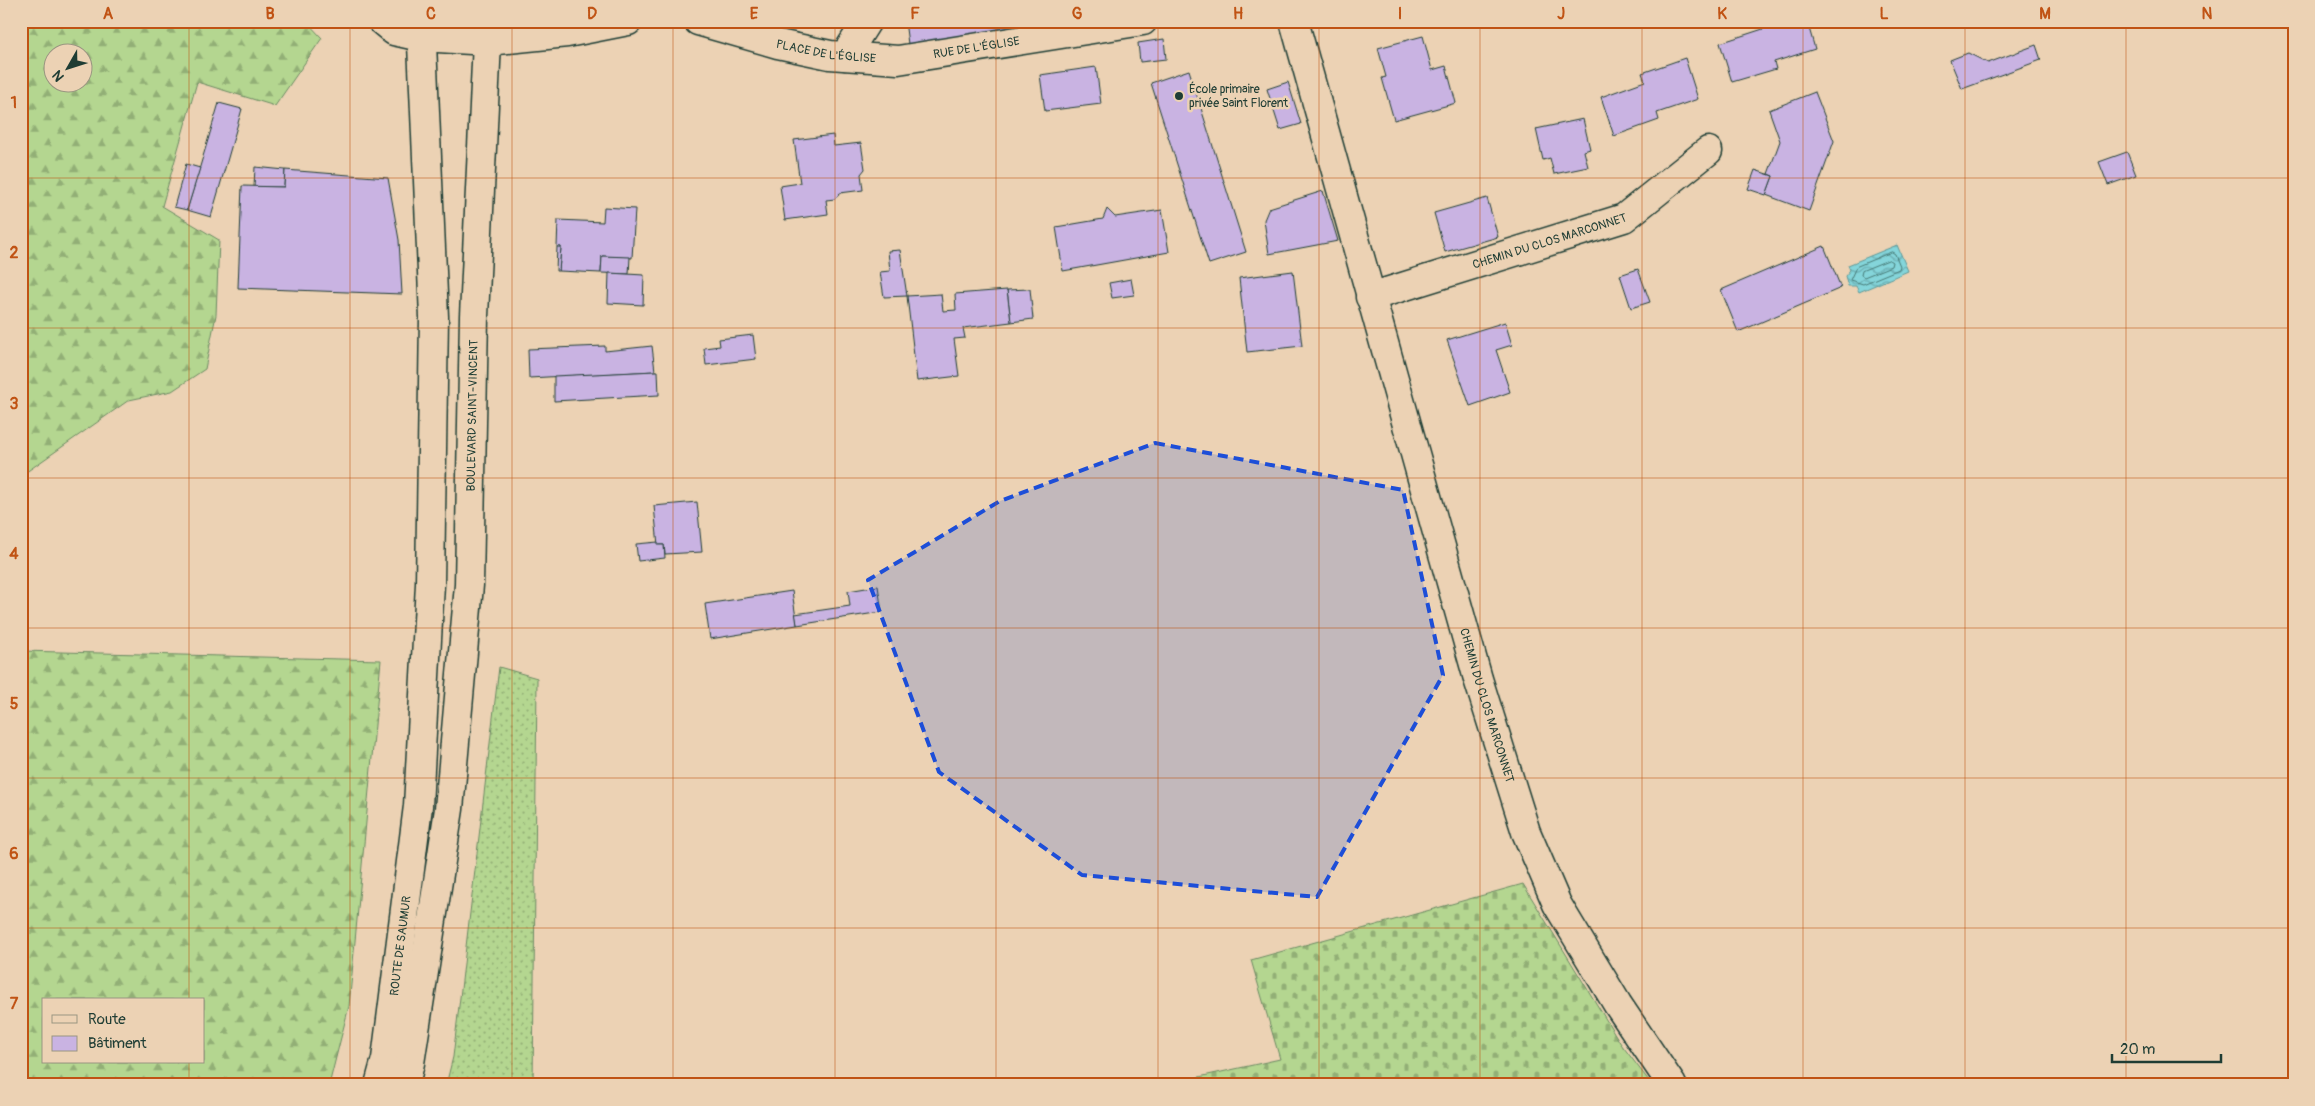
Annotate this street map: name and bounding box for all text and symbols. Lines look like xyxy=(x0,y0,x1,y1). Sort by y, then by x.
text: A xyxy=(103,4,114,24)
text: B xyxy=(265,4,275,24)
text: C xyxy=(426,4,436,24)
text: D xyxy=(587,4,597,24)
text: E xyxy=(750,4,759,24)
text: F xyxy=(910,4,920,24)
text: G xyxy=(1072,4,1083,24)
text: H xyxy=(1233,4,1243,24)
text: I xyxy=(1398,4,1402,24)
text: J xyxy=(1557,4,1565,24)
text: K xyxy=(1717,4,1727,24)
text: L xyxy=(1879,4,1889,24)
text: M xyxy=(2039,4,2051,24)
text: N xyxy=(2202,4,2213,24)
street label: RUE DE L'ÉGLISE xyxy=(932,33,1021,62)
street label: PLACE DE L'ÉGLISE xyxy=(775,36,877,66)
north arrow xyxy=(42,42,92,92)
text: N xyxy=(49,67,68,85)
place label: École primaire privée Saint Florent xyxy=(1189,81,1288,111)
marker: École primaire privée Saint Florent xyxy=(1173,90,1185,102)
text: 1 xyxy=(11,93,17,113)
street label: CHEMIN DU CLOS MARCONNET xyxy=(1471,210,1629,272)
text: 2 xyxy=(10,243,19,263)
street label: BOULEVARD SAINT-VINCENT xyxy=(463,339,481,492)
text: 3 xyxy=(10,394,19,414)
text: 4 xyxy=(9,544,19,564)
street label: CHEMIN DU CLOS MARCONNET xyxy=(1457,626,1518,785)
text: 5 xyxy=(10,694,19,714)
text: 6 xyxy=(9,844,19,864)
street label: ROUTE DE SAUMUR xyxy=(387,895,414,997)
text: 7 xyxy=(10,994,19,1014)
legend xyxy=(42,998,205,1064)
text: Route xyxy=(88,1010,126,1029)
scale bar xyxy=(2112,1031,2221,1063)
text: Bâtiment xyxy=(88,1034,148,1053)
text: 20 m xyxy=(2120,1040,2155,1059)

